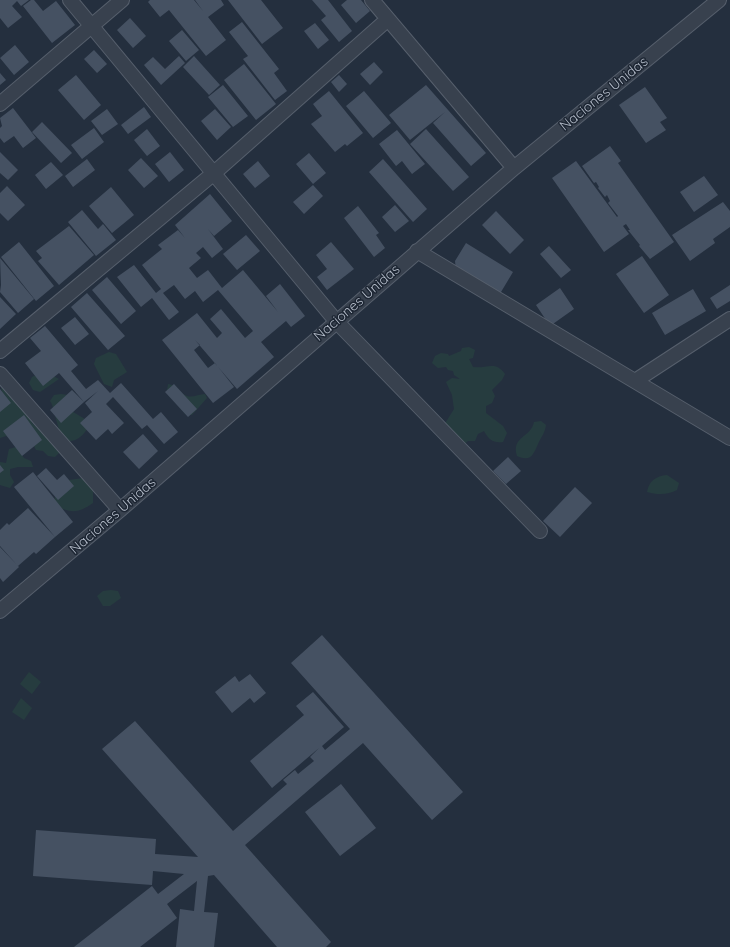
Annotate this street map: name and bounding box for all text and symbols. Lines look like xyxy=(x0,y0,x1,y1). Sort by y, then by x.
street label: Naciones Unidas xyxy=(557,53,651,135)
street label: Naciones Unidas xyxy=(311,261,403,345)
street label: Naciones Unidas xyxy=(67,474,159,558)

